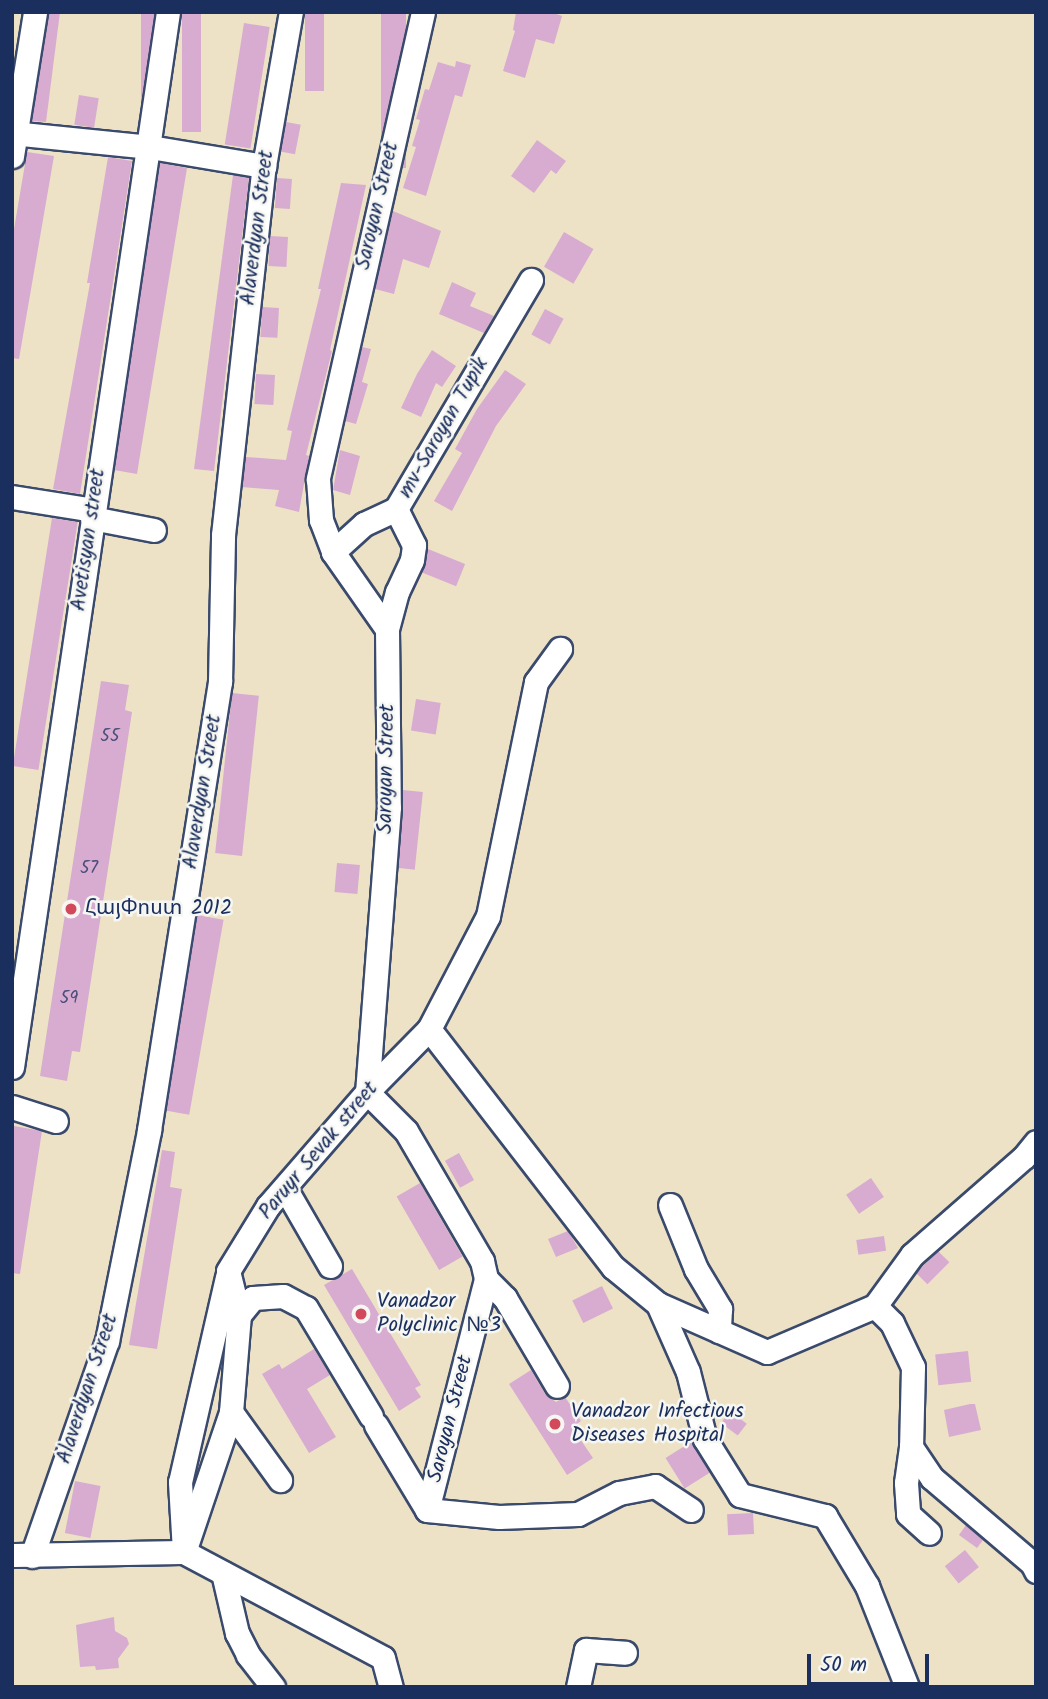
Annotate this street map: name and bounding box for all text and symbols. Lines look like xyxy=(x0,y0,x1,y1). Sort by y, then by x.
street label: Saroyan Street xyxy=(351,140,405,272)
street label: Alaverdyan Street xyxy=(236,149,280,307)
street label: mv-Saroyan Tupik xyxy=(394,353,494,503)
street label: Avetisyan street xyxy=(67,467,111,613)
street label: Saroyan Street xyxy=(373,704,401,834)
street label: Alaverdyan Street xyxy=(178,713,228,871)
house number: 55 xyxy=(100,726,120,748)
house number: 57 xyxy=(80,858,98,880)
place label: ՀայՓոստ 2012 xyxy=(85,896,232,922)
marker: ՀայՓոստ 2012 xyxy=(63,901,79,917)
house number: 59 xyxy=(60,988,78,1010)
street label: Paruyr Sevak street xyxy=(254,1077,384,1225)
place label: Vanadzor Polyclinic №3 xyxy=(377,1289,501,1339)
marker: Vanadzor Polyclinic №3 xyxy=(351,1304,371,1324)
street label: Alaverdyan Street xyxy=(52,1311,124,1467)
street label: Saroyan Street xyxy=(423,1353,479,1485)
place label: Vanadzor Infectious Diseases Hospital xyxy=(571,1399,744,1449)
marker: Vanadzor Infectious Diseases Hospital xyxy=(545,1414,565,1434)
scale bar xyxy=(810,1640,932,1684)
text: 50 m xyxy=(820,1649,867,1682)

